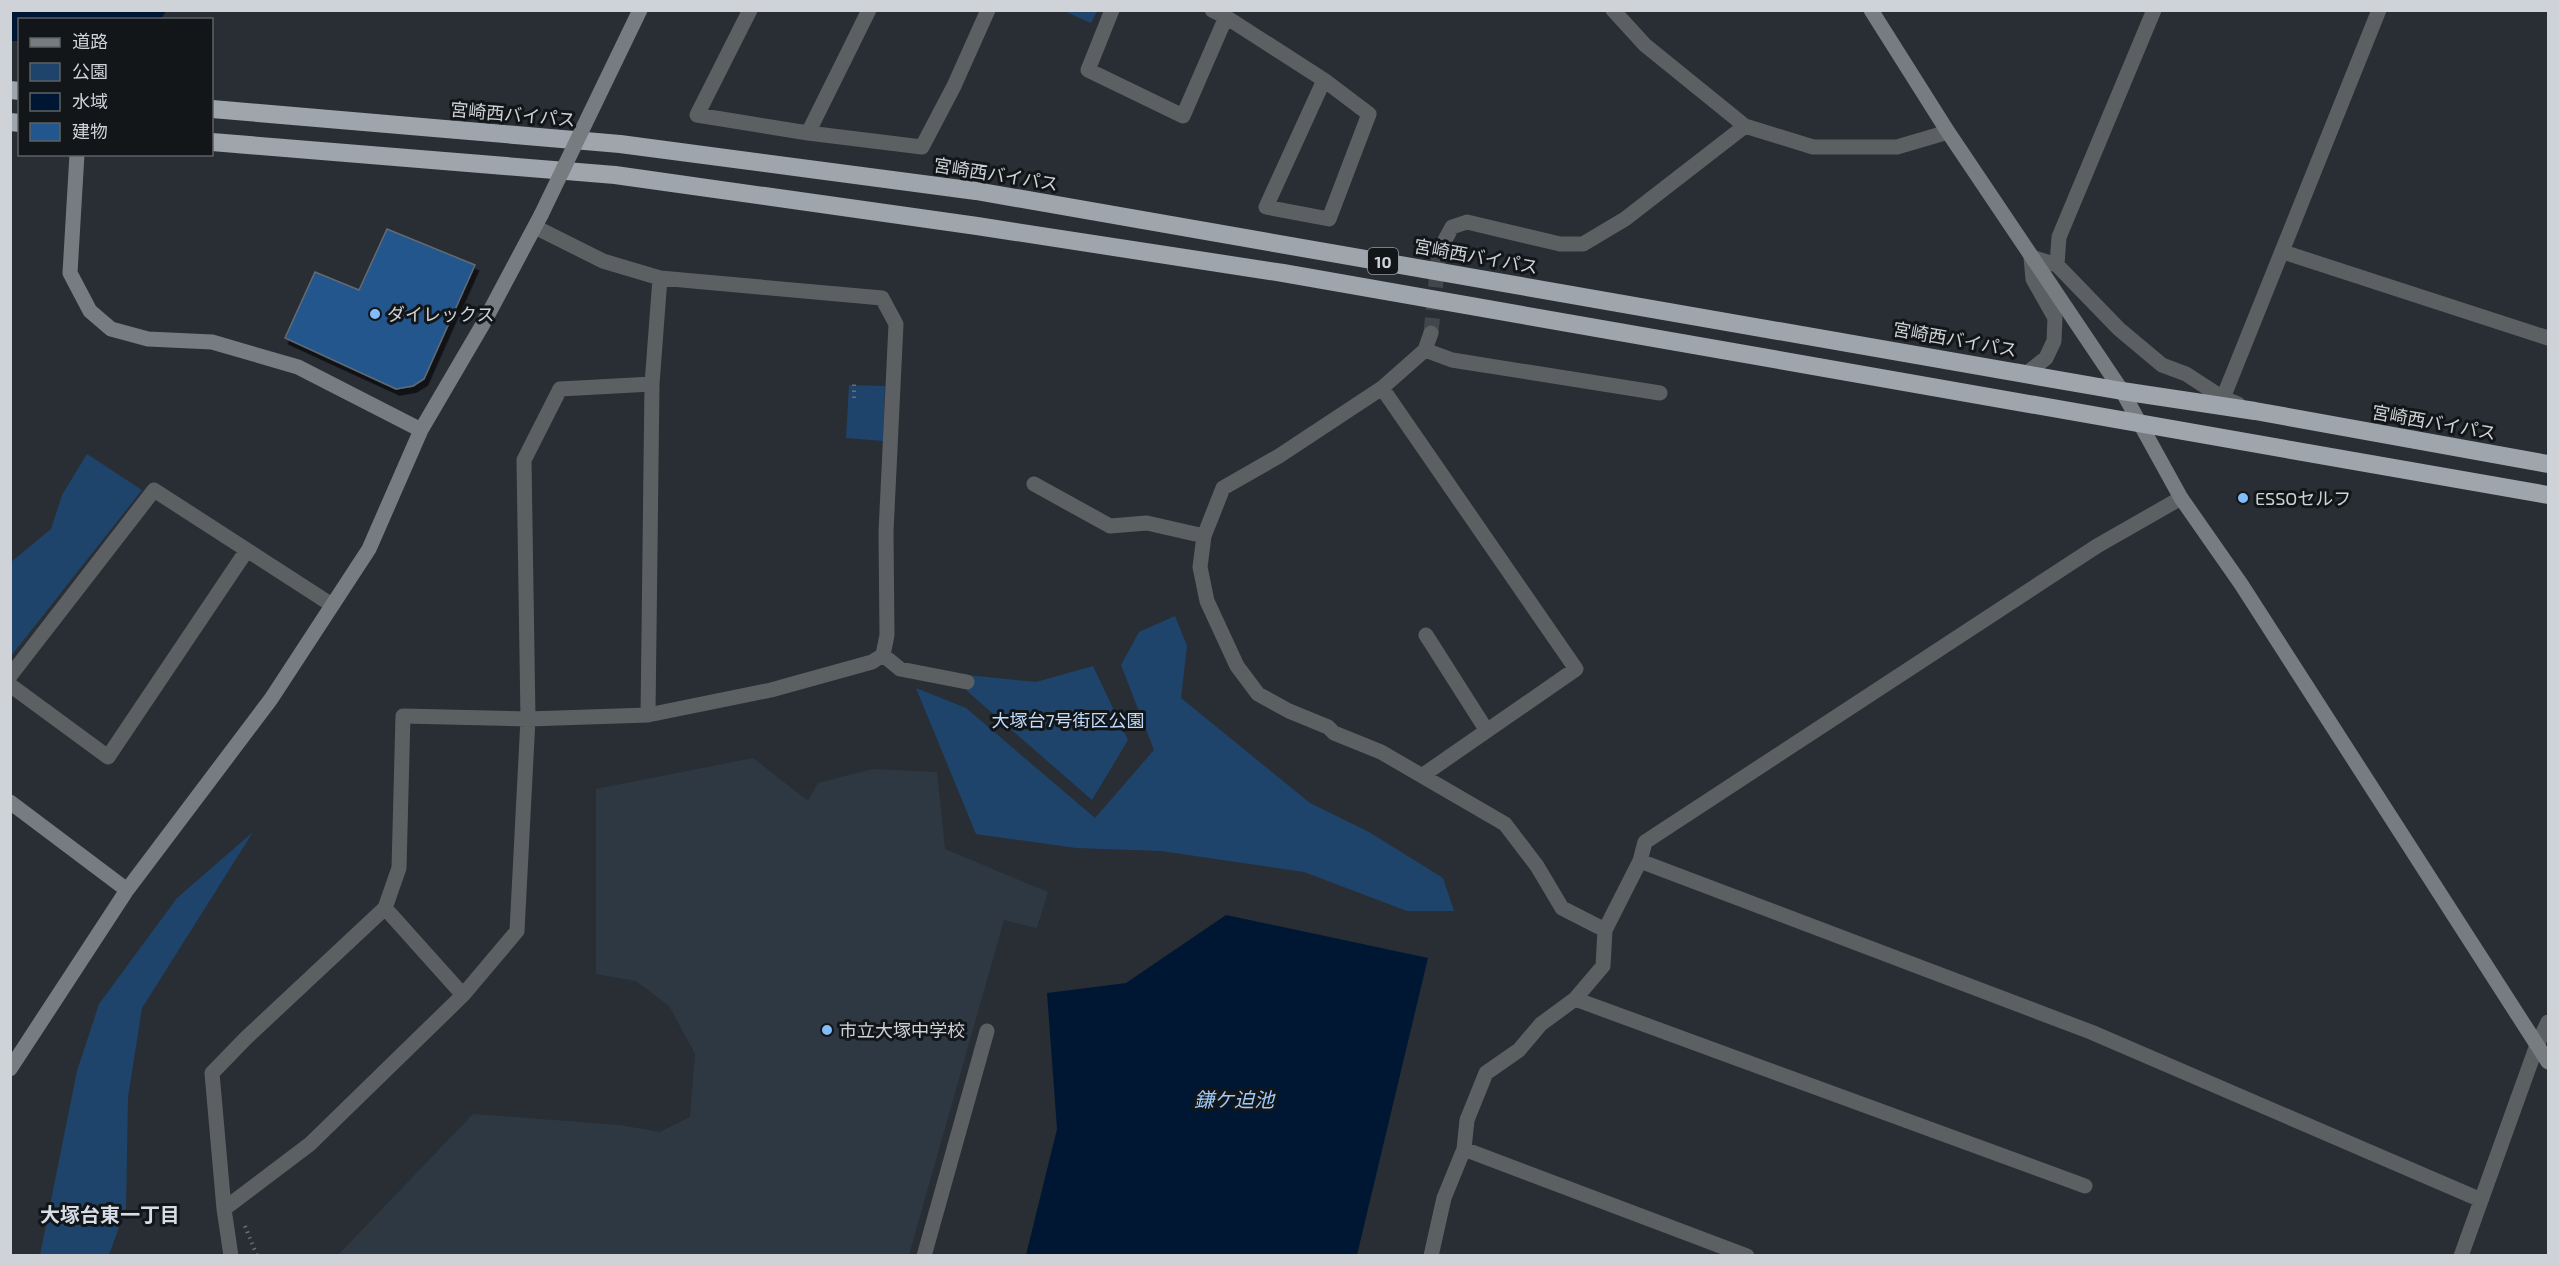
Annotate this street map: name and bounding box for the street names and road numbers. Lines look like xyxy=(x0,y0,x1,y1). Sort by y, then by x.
street label: 宮崎西バイパス xyxy=(449,98,577,130)
street label: 宮崎西バイパス xyxy=(932,153,1060,195)
street label: 宮崎西バイパス xyxy=(1412,234,1540,278)
road number: 10 xyxy=(1368,248,1398,274)
street label: 宮崎西バイパス xyxy=(1891,317,2019,361)
street label: 宮崎西バイパス xyxy=(2370,400,2498,444)

